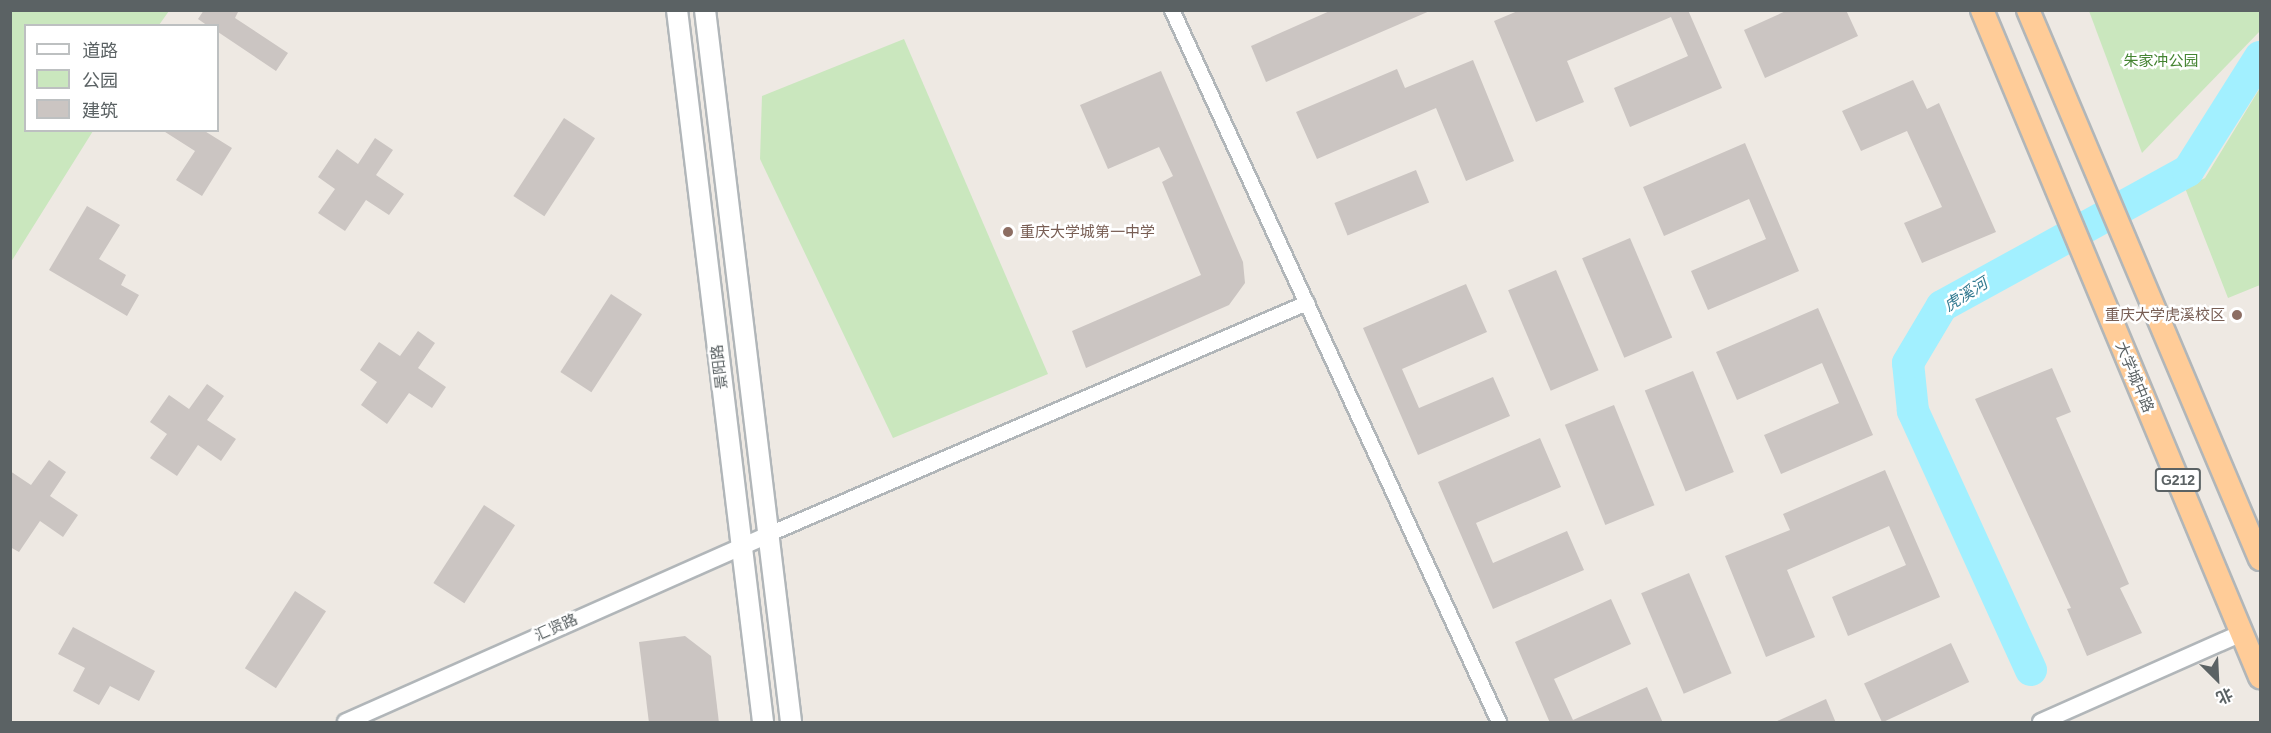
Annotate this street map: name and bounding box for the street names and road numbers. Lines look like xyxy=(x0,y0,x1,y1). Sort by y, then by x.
street label: 大学城中路 xyxy=(2112,339,2158,415)
street label: 景阳路 xyxy=(707,344,731,390)
road number: G212 xyxy=(2154,469,2202,491)
street label: 汇贤路 xyxy=(532,610,580,644)

